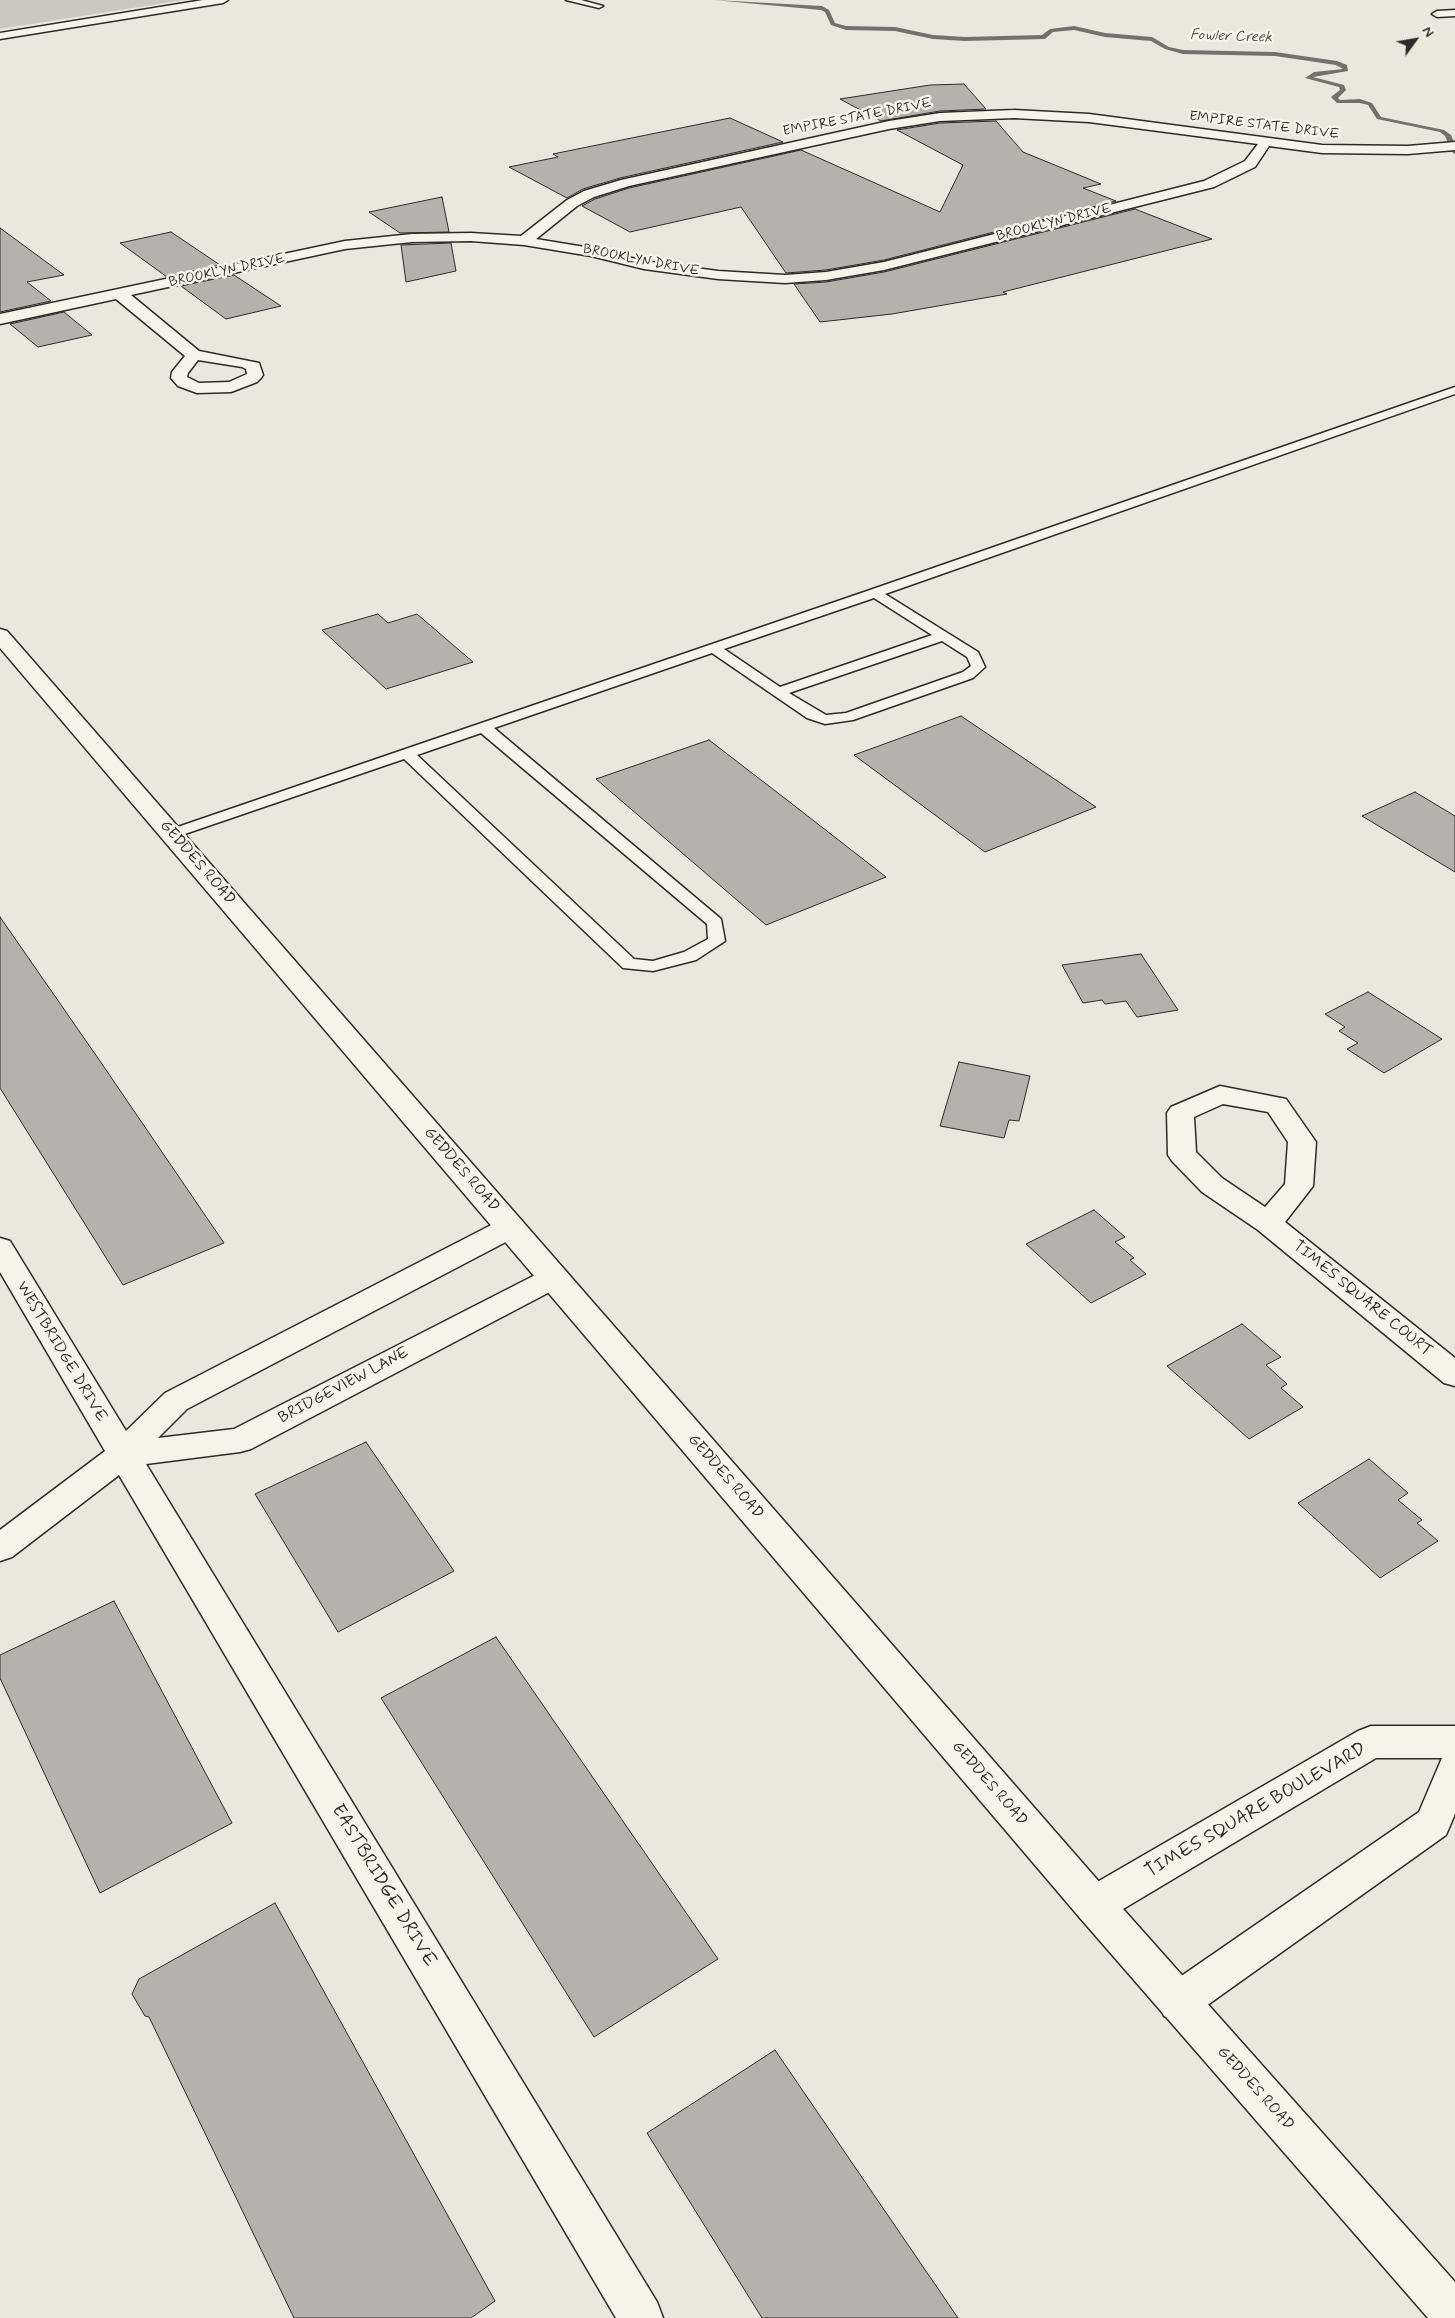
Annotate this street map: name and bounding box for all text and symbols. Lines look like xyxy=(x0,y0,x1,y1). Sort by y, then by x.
north arrow xyxy=(1390,15,1440,65)
text: N xyxy=(1418,23,1438,41)
water label: Fowler Creek xyxy=(1190,27,1272,47)
street label: EMPIRE STATE DRIVE xyxy=(781,95,933,141)
street label: EMPIRE STATE DRIVE xyxy=(1188,108,1340,144)
street label: BROOKLYN DRIVE xyxy=(995,201,1113,245)
street label: BROOKLYN DRIVE xyxy=(581,241,701,281)
street label: BROOKLYN DRIVE xyxy=(167,251,287,291)
street label: GEDDES ROAD xyxy=(155,817,239,909)
street label: GEDDES ROAD xyxy=(419,1124,503,1216)
street label: TIMES SQUARE COURT xyxy=(1288,1237,1436,1361)
street label: WESTBRIDGE DRIVE xyxy=(12,1278,110,1426)
street label: BRIDGEVIEW LANE xyxy=(275,1343,413,1429)
street label: GEDDES ROAD xyxy=(683,1431,767,1523)
street label: GEDDES ROAD xyxy=(947,1738,1031,1830)
street label: TIMES SQUARE BOULEVARD xyxy=(1141,1738,1371,1884)
street label: EASTBRIDGE DRIVE xyxy=(325,1801,441,1971)
street label: GEDDES ROAD xyxy=(1212,2043,1298,2135)

